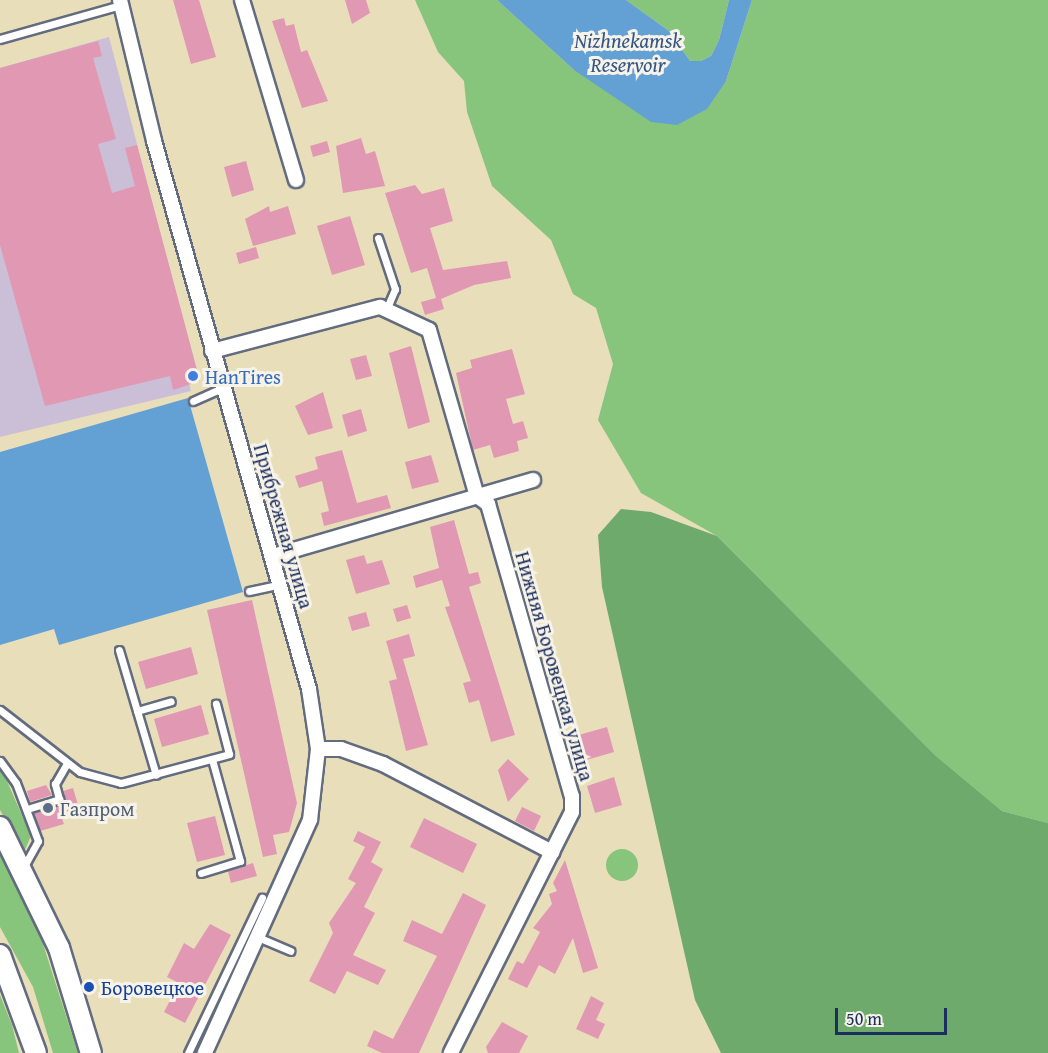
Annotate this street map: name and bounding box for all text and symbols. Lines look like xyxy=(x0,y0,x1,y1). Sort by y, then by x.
water label: Nizhnekamsk Reservoir xyxy=(574,28,682,78)
place label: HanTires xyxy=(205,364,281,388)
marker: HanTires xyxy=(186,369,200,383)
street label: Прибрежная улица xyxy=(249,441,319,611)
street label: Нижняя Боровецкая улица xyxy=(511,548,599,784)
place label: Газпром xyxy=(60,796,134,820)
marker: Газпром xyxy=(41,801,55,815)
place label: Боровецкое xyxy=(101,975,204,999)
marker: Боровецкое xyxy=(82,980,96,994)
scale bar xyxy=(838,996,950,1034)
text: 50 m xyxy=(846,1005,882,1032)

